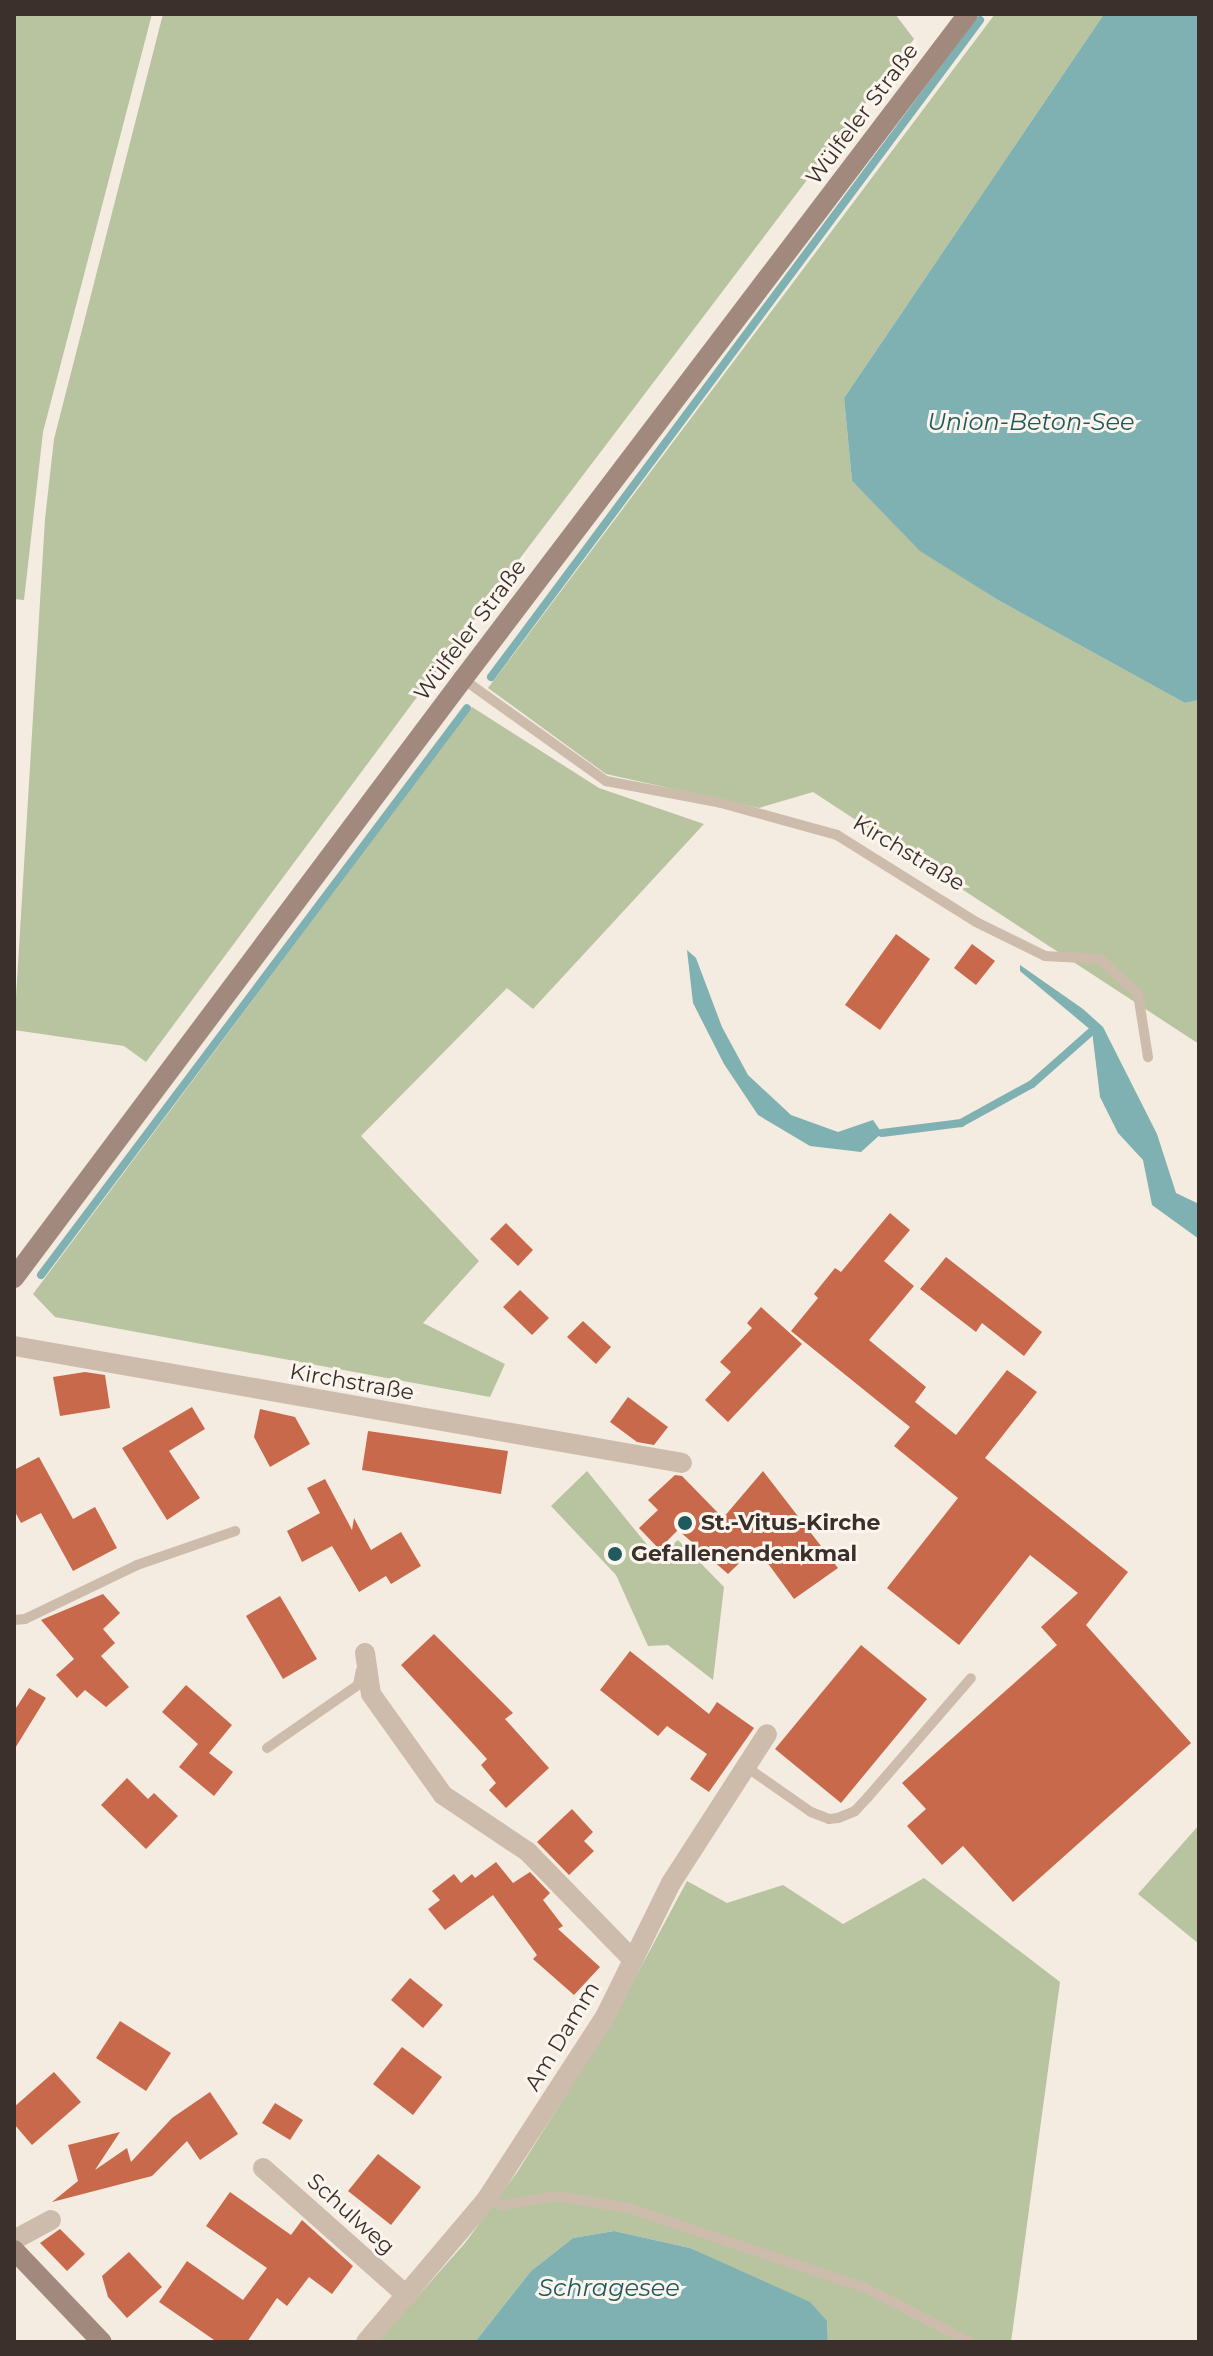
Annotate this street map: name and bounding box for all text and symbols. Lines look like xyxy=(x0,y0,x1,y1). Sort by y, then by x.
street label: Wülfeler Straße xyxy=(800,38,924,190)
water label: Union-Beton-See xyxy=(927,408,1135,436)
street label: Wülfeler Straße xyxy=(408,554,532,706)
street label: Kirchstraße xyxy=(848,809,970,897)
street label: Kirchstraße xyxy=(288,1358,416,1406)
place label: St.-Vitus-Kirche xyxy=(701,1510,880,1536)
marker: St.-Vitus-Kirche xyxy=(676,1514,694,1532)
place label: Gefallenendenkmal xyxy=(631,1541,857,1567)
marker: Gefallenendenkmal xyxy=(606,1545,624,1563)
street label: Am Damm xyxy=(519,1977,605,2095)
street label: Schulweg xyxy=(302,2168,400,2260)
water label: Schragesee xyxy=(538,2274,680,2302)

